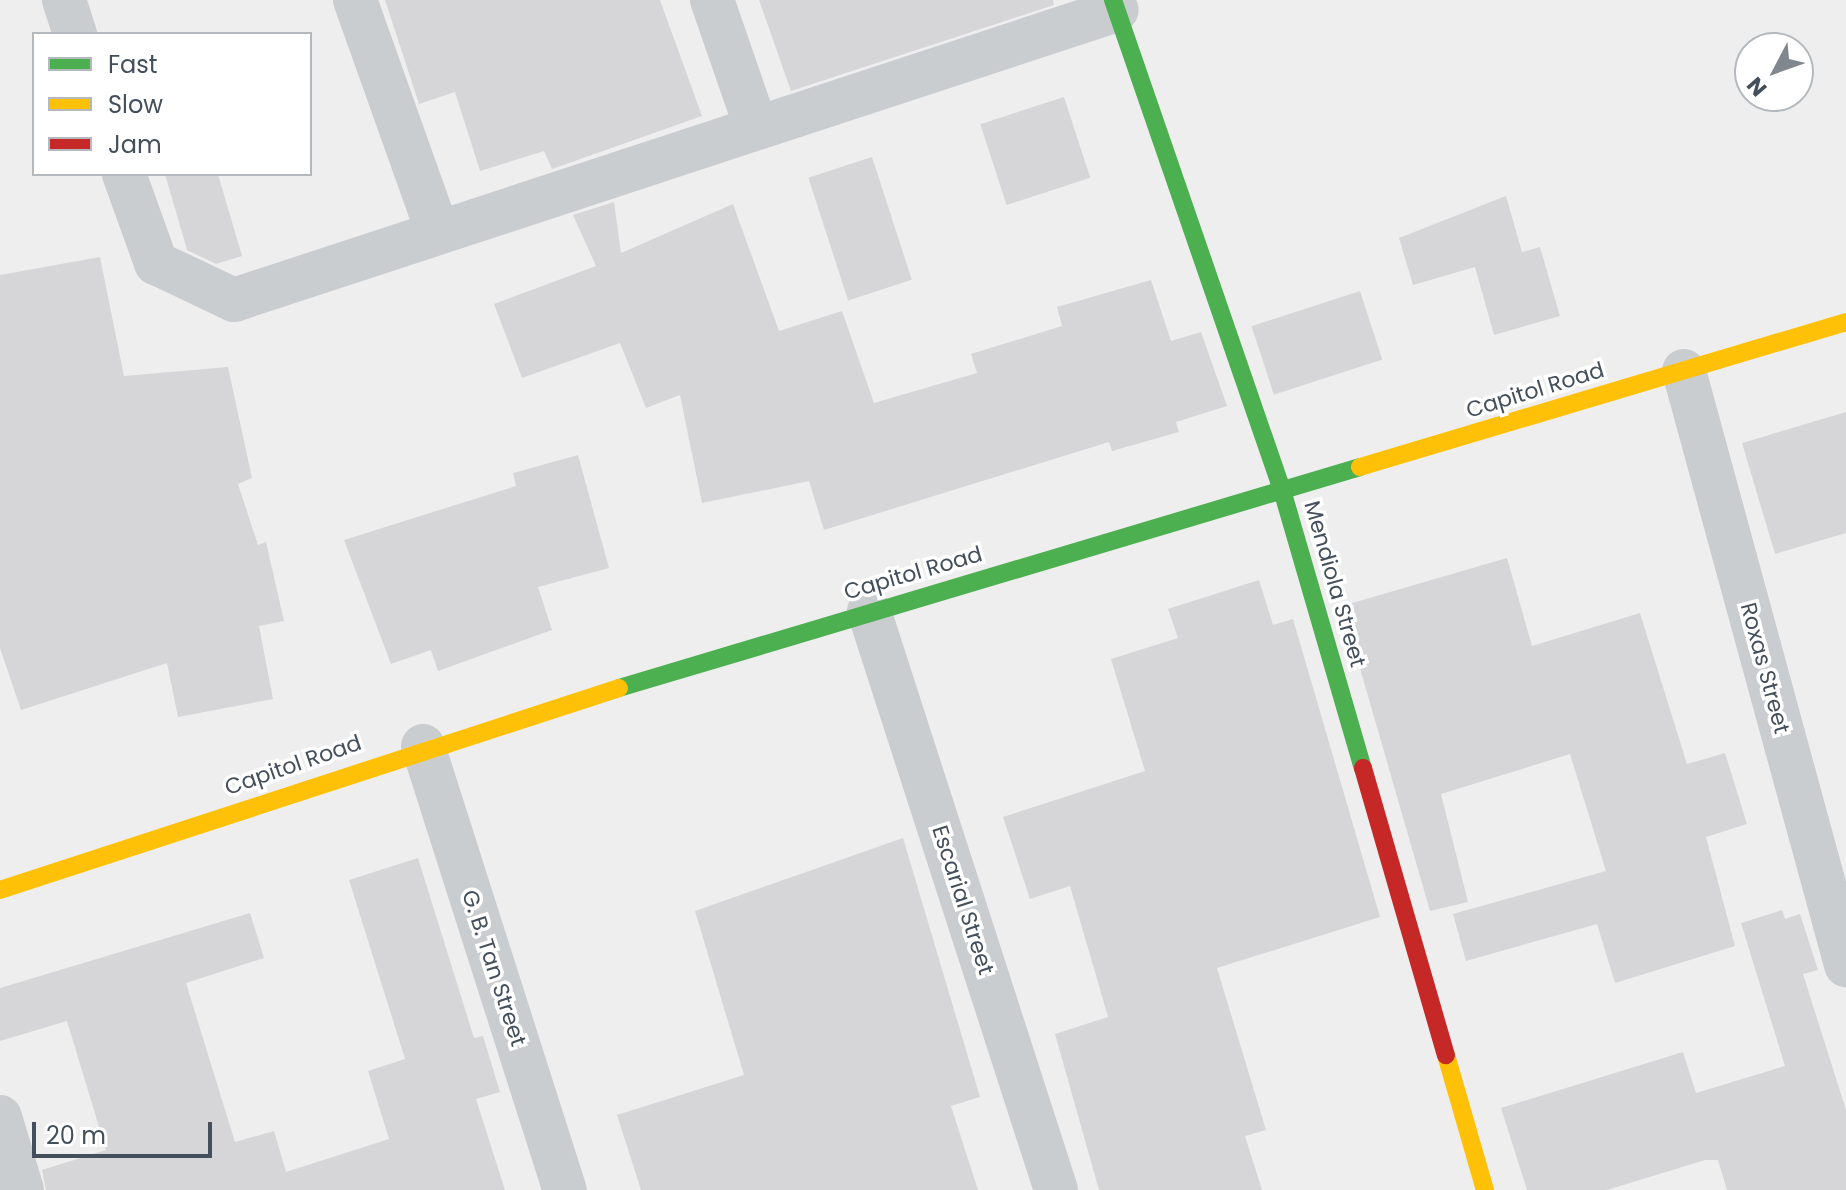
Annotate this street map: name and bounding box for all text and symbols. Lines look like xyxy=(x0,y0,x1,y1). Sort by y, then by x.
legend xyxy=(32,32,312,176)
north arrow xyxy=(1734,32,1814,112)
text: Fast xyxy=(108,48,158,81)
text: N xyxy=(1740,70,1774,103)
text: Slow xyxy=(108,88,163,121)
text: Jam xyxy=(108,128,162,161)
street label: Capitol Road xyxy=(1463,357,1607,423)
street label: Mendiola Street xyxy=(1299,498,1371,670)
street label: Capitol Road xyxy=(841,541,985,605)
street label: Roxas Street xyxy=(1735,600,1795,736)
street label: Capitol Road xyxy=(221,729,365,801)
street label: Escarial Street xyxy=(926,822,1000,978)
street label: G. B. Tan Street xyxy=(456,887,532,1049)
scale bar xyxy=(36,1106,216,1156)
text: 20 m xyxy=(46,1119,106,1152)

